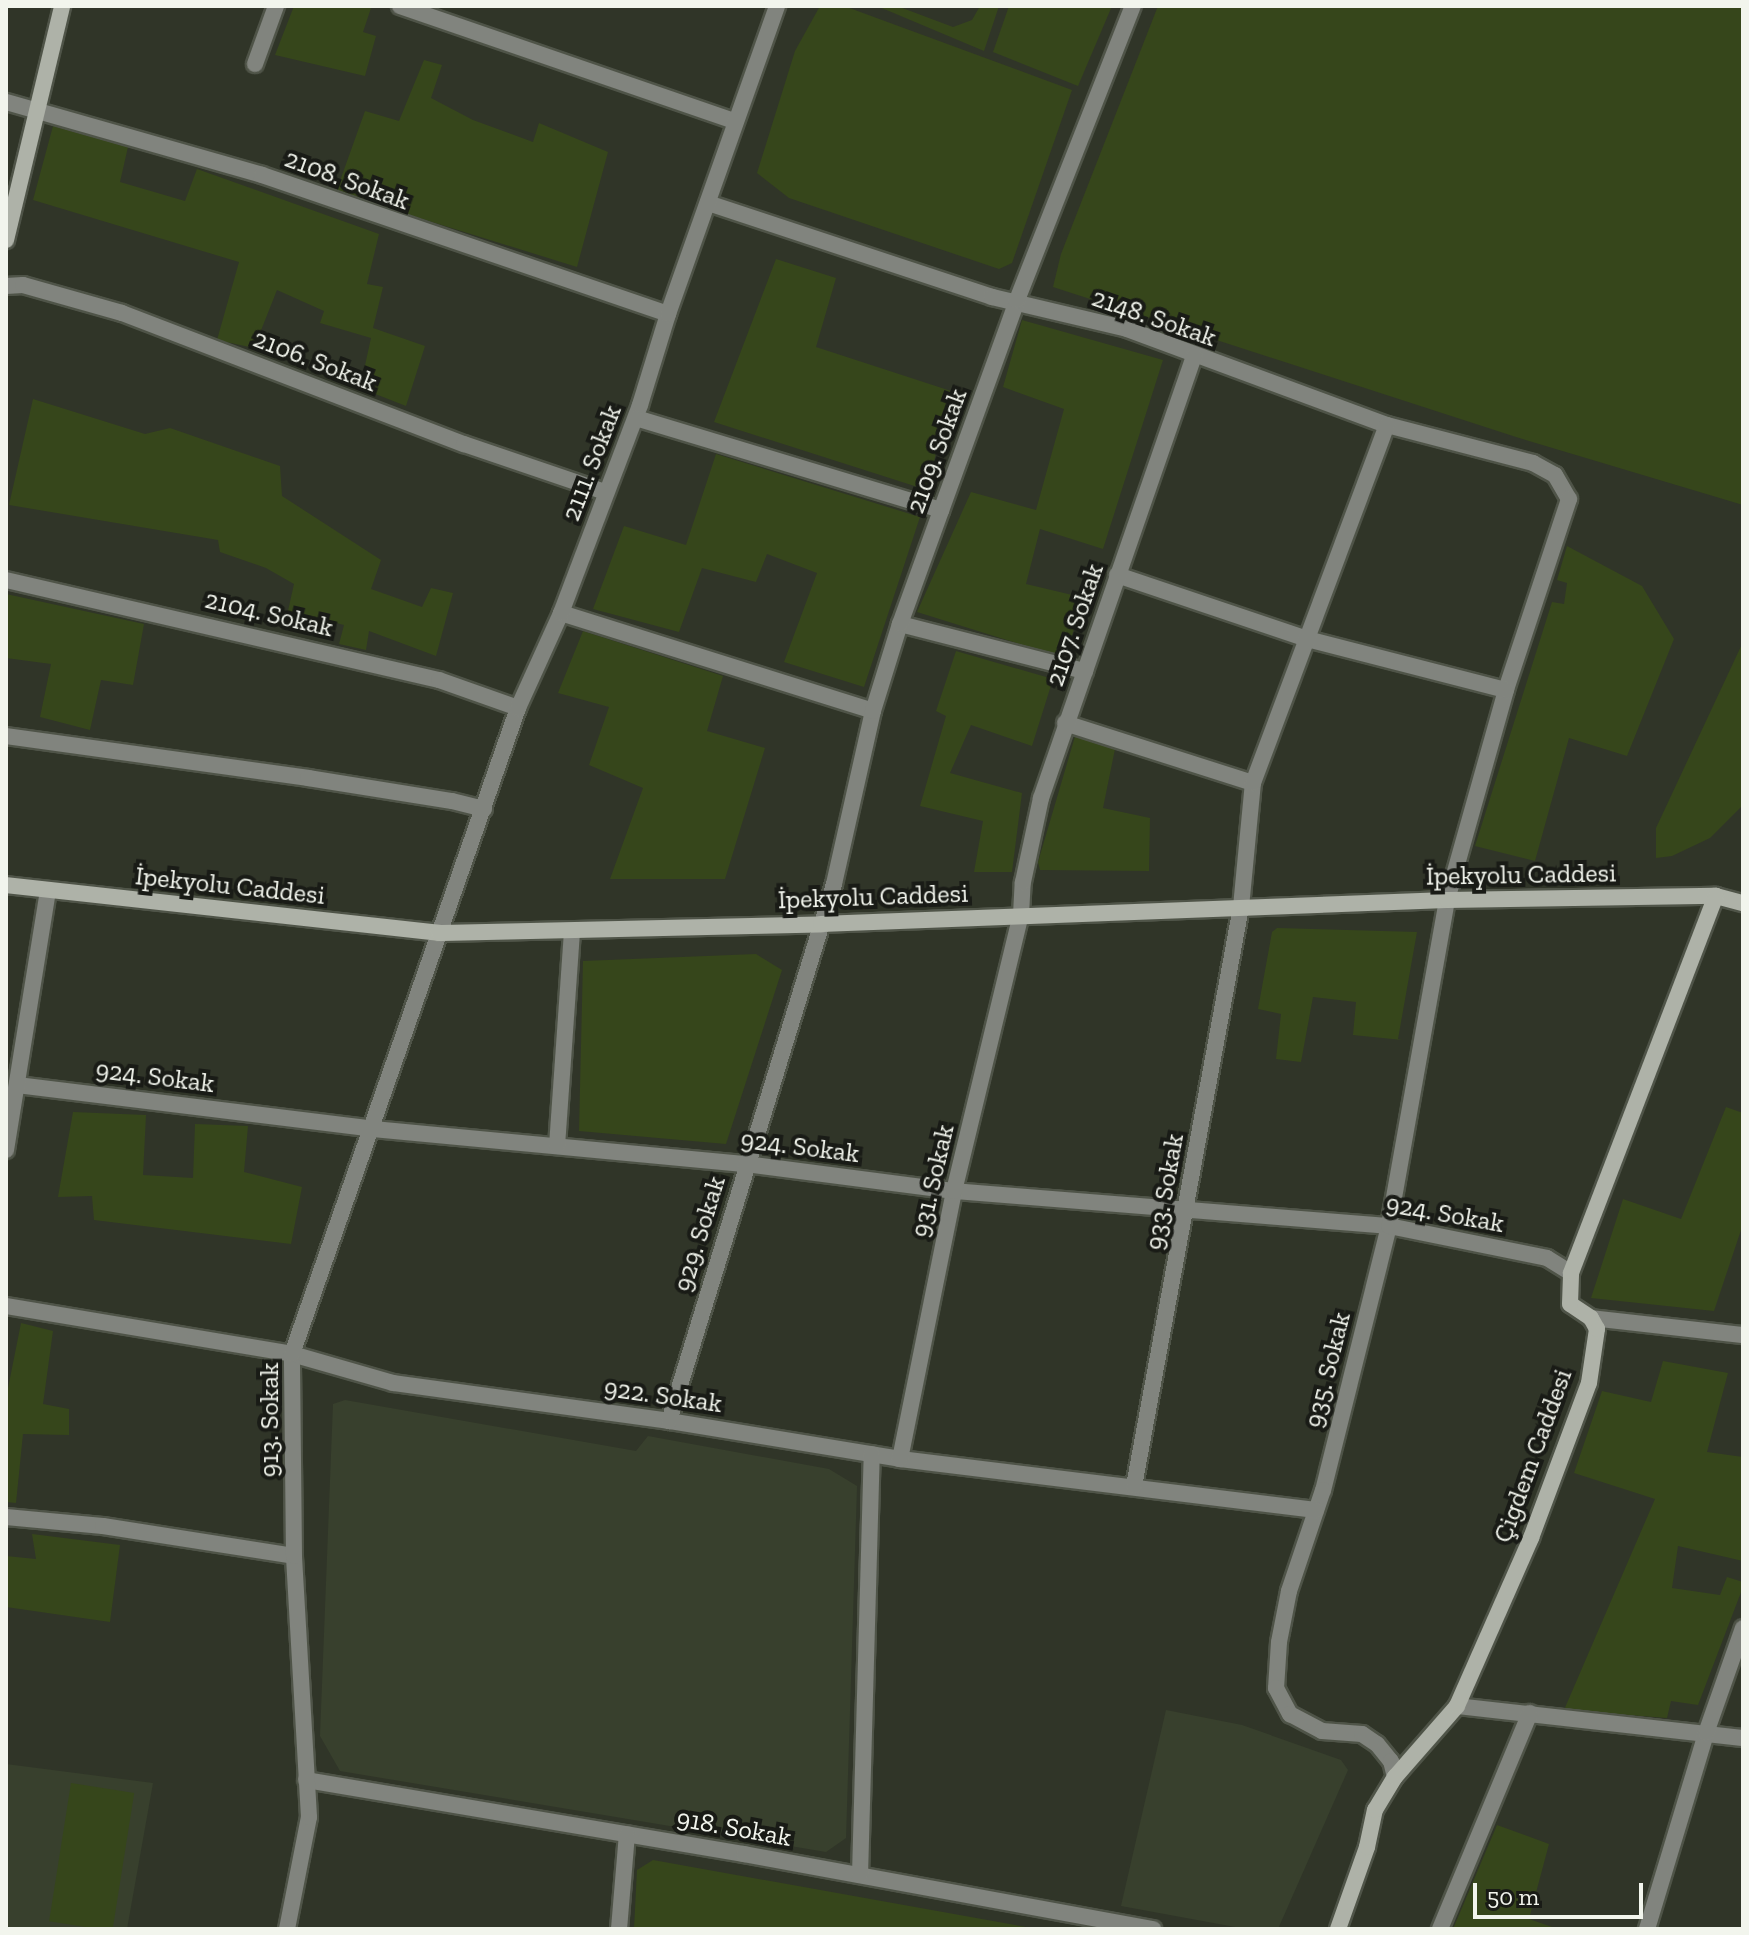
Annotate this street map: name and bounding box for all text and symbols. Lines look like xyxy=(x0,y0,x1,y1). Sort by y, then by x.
street label: 2108. Sokak xyxy=(280,143,414,217)
street label: 2148. Sokak xyxy=(1088,282,1220,354)
street label: 2106. Sokak xyxy=(249,323,381,399)
street label: 2109. Sokak xyxy=(900,384,974,518)
street label: 2111. Sokak xyxy=(556,401,628,525)
street label: 2107. Sokak xyxy=(1039,560,1111,690)
street label: 2104. Sokak xyxy=(202,584,336,644)
street label: İpekyolu Caddesi xyxy=(1426,858,1616,892)
street label: İpekyolu Caddesi xyxy=(134,861,326,911)
street label: İpekyolu Caddesi xyxy=(777,878,969,916)
street label: 924. Sokak xyxy=(94,1054,216,1100)
street label: 931. Sokak xyxy=(905,1122,961,1240)
street label: 924. Sokak xyxy=(739,1124,861,1170)
street label: 933. Sokak xyxy=(1139,1131,1191,1253)
street label: 929. Sokak xyxy=(668,1172,732,1296)
street label: 924. Sokak xyxy=(1384,1188,1506,1240)
street label: 935. Sokak xyxy=(1299,1309,1357,1431)
street label: 913. Sokak xyxy=(254,1363,286,1477)
street label: Çigdem Caddesi xyxy=(1487,1365,1579,1547)
street label: 922. Sokak xyxy=(602,1372,724,1420)
street label: 918. Sokak xyxy=(674,1803,794,1853)
scale bar xyxy=(1477,1867,1647,1917)
text: 50 m xyxy=(1487,1882,1539,1911)

